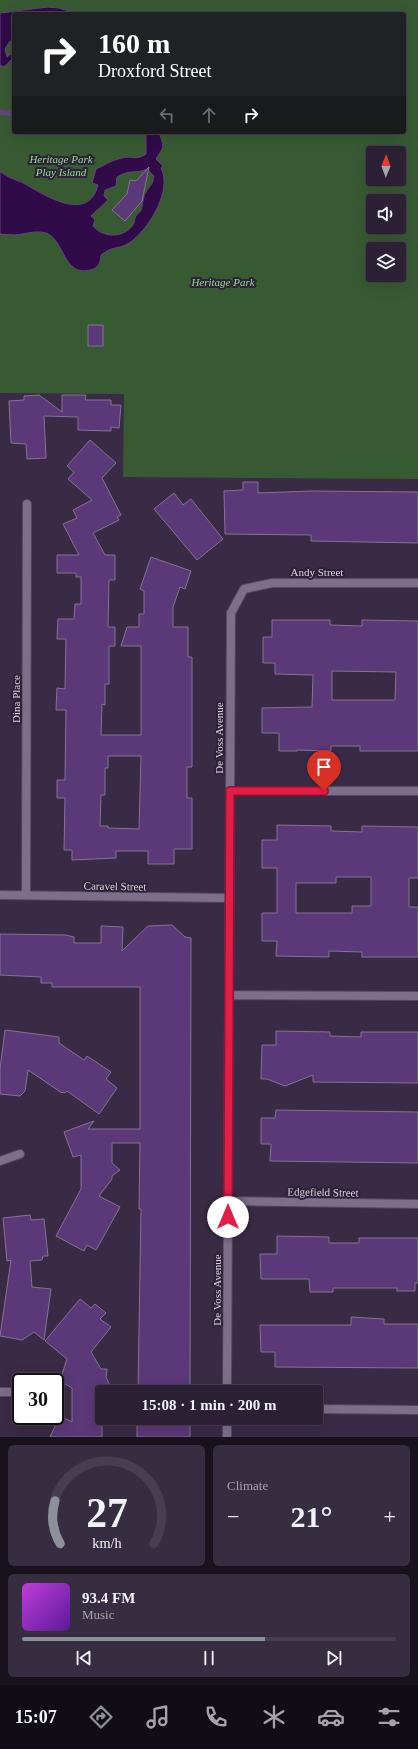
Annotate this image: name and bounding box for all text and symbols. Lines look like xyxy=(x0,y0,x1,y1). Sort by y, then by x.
icon: right xyxy=(32,28,84,80)
text: 160 m xyxy=(98,28,170,59)
text: Droxford Street xyxy=(98,61,211,81)
icon: left xyxy=(156,104,178,126)
icon: ahead xyxy=(198,104,220,126)
icon: right xyxy=(240,104,262,126)
north arrow xyxy=(366,146,406,186)
map controls xyxy=(366,146,406,282)
park label: Heritage Park Play Island xyxy=(28,153,94,178)
button: sound xyxy=(366,194,406,234)
button: layers xyxy=(366,242,406,282)
park label: Heritage Park xyxy=(190,276,256,288)
street label: Andy Street xyxy=(291,566,343,578)
street label: Dina Place xyxy=(10,675,22,723)
street label: De Voss Avenue xyxy=(213,702,225,774)
pin xyxy=(307,750,341,791)
icon: arrive xyxy=(313,756,335,778)
street label: Caravel Street xyxy=(84,879,146,893)
street label: Edgefield Street xyxy=(287,1185,359,1199)
position arrow xyxy=(207,1196,249,1238)
street label: De Voss Avenue xyxy=(211,1254,223,1326)
speed limit sign: 30 xyxy=(12,1373,64,1425)
text: 15:08 · 1 min · 200 m xyxy=(142,1397,277,1413)
text: Climate xyxy=(227,1478,268,1493)
text: 27 xyxy=(86,1489,127,1535)
text: 21° xyxy=(291,1500,333,1533)
text: − xyxy=(227,1504,239,1529)
text: + xyxy=(384,1504,396,1529)
text: km/h xyxy=(92,1534,121,1550)
text: 93.4 FM xyxy=(82,1590,135,1606)
text: Music xyxy=(82,1607,115,1622)
icon: previous xyxy=(73,1647,95,1669)
icon: pause xyxy=(198,1647,220,1669)
icon: next xyxy=(323,1647,345,1669)
icon: directions xyxy=(87,1703,115,1731)
icon: music xyxy=(144,1703,172,1731)
icon: phone xyxy=(202,1703,230,1731)
icon: climate xyxy=(260,1703,288,1731)
icon: car xyxy=(317,1703,345,1731)
icon: filters xyxy=(375,1703,403,1731)
text: 15:07 xyxy=(15,1707,57,1727)

